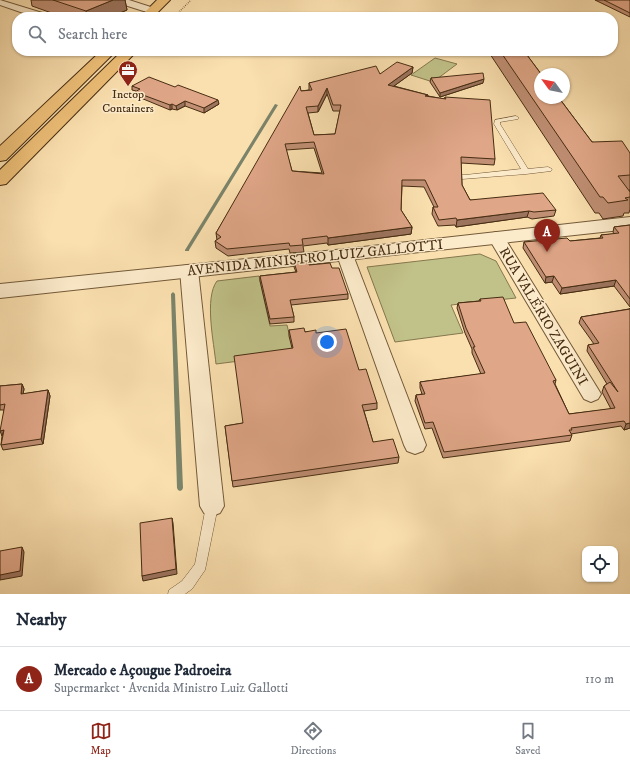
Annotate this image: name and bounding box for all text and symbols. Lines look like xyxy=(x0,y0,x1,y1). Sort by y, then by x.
search box xyxy=(12,12,618,56)
icon: search xyxy=(26,23,48,45)
text: Search here xyxy=(58,25,127,44)
office icon: Inctop Containers xyxy=(117,59,139,87)
north arrow xyxy=(534,68,570,104)
place label: Inctop Containers xyxy=(102,87,154,116)
pin: A xyxy=(534,219,560,252)
street label: AVENIDA MINISTRO LUIZ GALLOTTI xyxy=(186,236,444,280)
street label: RUA VALÉRIO ZAGUINI xyxy=(495,244,592,389)
your location xyxy=(317,332,337,352)
map controls xyxy=(582,546,618,582)
button: locate xyxy=(582,546,618,582)
text: Nearby xyxy=(16,609,66,631)
text: Mercado e Açougue Padroeira xyxy=(54,661,232,680)
text: A xyxy=(25,671,33,687)
text: 110 m xyxy=(585,671,614,687)
text: Supermarket · Avenida Ministro Luiz Gallotti xyxy=(54,680,288,696)
tab: Map xyxy=(90,720,112,758)
tab: Directions xyxy=(291,720,336,758)
tab: Saved xyxy=(515,720,540,758)

